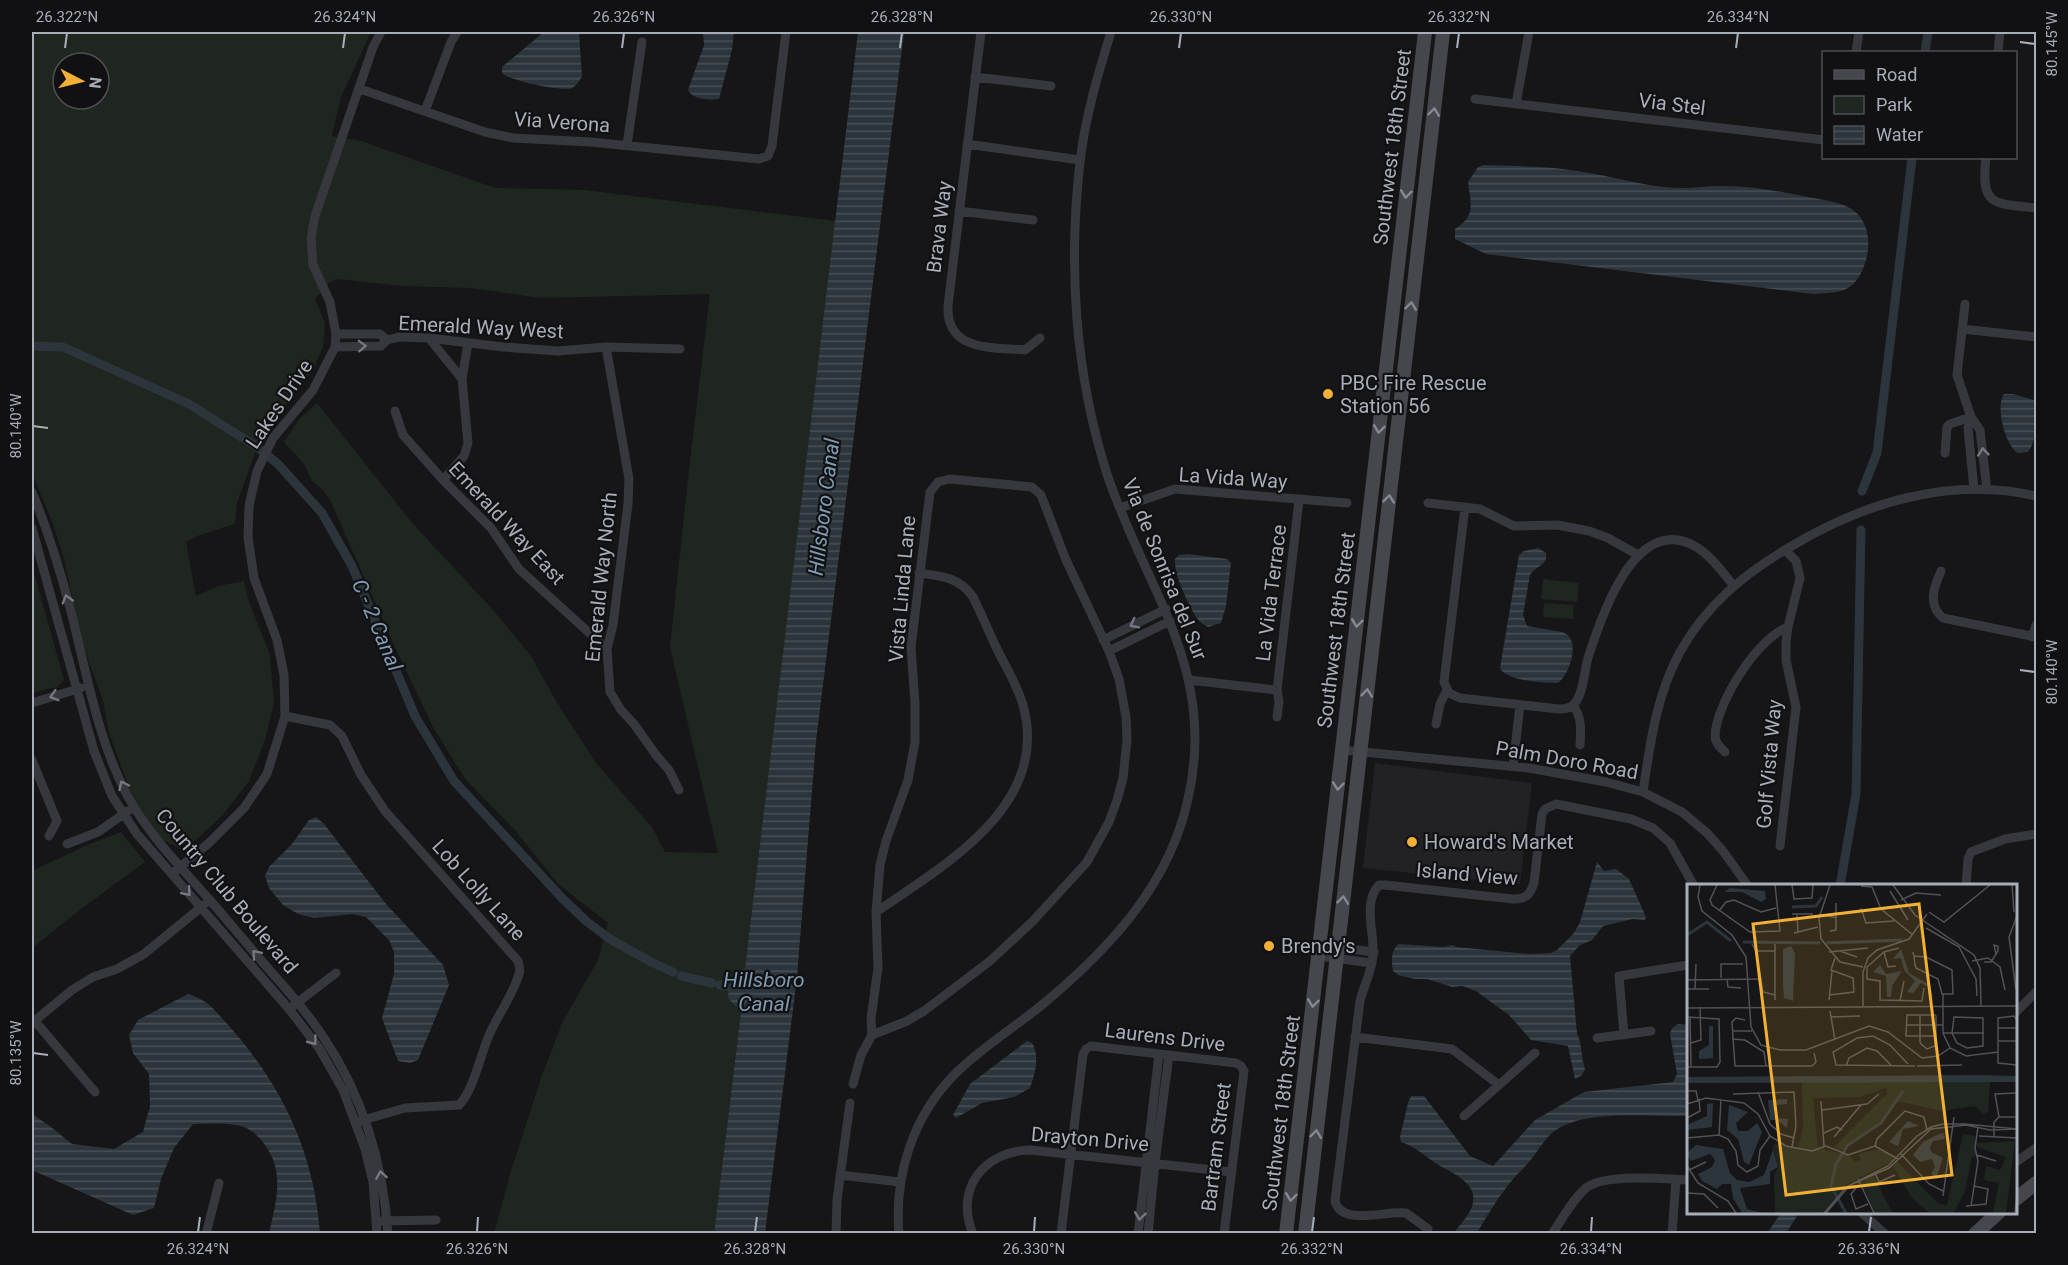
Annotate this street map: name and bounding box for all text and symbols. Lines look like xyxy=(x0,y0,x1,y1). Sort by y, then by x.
text: 26.322°N xyxy=(36,8,98,26)
text: 26.324°N xyxy=(314,8,376,26)
text: 26.326°N xyxy=(593,8,655,26)
text: 26.328°N xyxy=(871,8,933,26)
text: 26.330°N xyxy=(1150,8,1212,26)
text: 26.332°N xyxy=(1428,8,1490,26)
text: 26.334°N xyxy=(1707,8,1769,26)
text: 80.145°W xyxy=(2043,11,2061,77)
street label: Southwest 18th Street xyxy=(1368,48,1416,246)
north arrow xyxy=(51,51,111,111)
legend xyxy=(1822,51,2017,159)
text: Road xyxy=(1876,64,1917,85)
text: N xyxy=(85,76,106,90)
street label: Via Stel xyxy=(1637,88,1707,120)
text: Park xyxy=(1876,94,1913,115)
street label: Via Verona xyxy=(513,107,611,137)
one-way arrow xyxy=(1427,107,1439,117)
text: Water xyxy=(1876,124,1923,145)
street label: Brava Way xyxy=(921,179,957,274)
one-way arrow xyxy=(1400,189,1413,198)
one-way arrow xyxy=(1404,301,1417,310)
street label: Emerald Way West xyxy=(398,311,564,343)
one-way arrow xyxy=(358,340,367,353)
street label: Lakes Drive xyxy=(240,355,318,453)
place label: PBC Fire Rescue Station 56 xyxy=(1340,371,1486,418)
marker: PBC Fire Rescue Station 56 xyxy=(1321,387,1335,401)
text: 80.140°W xyxy=(7,393,25,459)
one-way arrow xyxy=(1373,425,1386,434)
water label: Hillsboro Canal xyxy=(804,436,844,577)
one-way arrow xyxy=(1977,448,1990,457)
street label: Emerald Way East xyxy=(444,456,570,590)
street label: La Vida Way xyxy=(1178,462,1289,494)
street label: Via de Sonrisa del Sur xyxy=(1118,475,1213,664)
street label: Emerald Way North xyxy=(580,491,622,663)
one-way arrow xyxy=(1382,495,1395,504)
street label: Vista Linda Lane xyxy=(884,515,920,663)
street label: La Vida Terrace xyxy=(1251,523,1291,663)
street label: Southwest 18th Street xyxy=(1312,531,1360,729)
water label: C - 2 Canal xyxy=(347,575,407,675)
one-way arrow xyxy=(62,594,74,605)
one-way arrow xyxy=(1130,617,1141,628)
one-way arrow xyxy=(1351,619,1363,628)
text: 80.140°W xyxy=(2043,639,2061,705)
one-way arrow xyxy=(49,689,60,701)
one-way arrow xyxy=(1360,689,1373,698)
street label: Golf Vista Way xyxy=(1751,698,1787,830)
street label: Palm Doro Road xyxy=(1494,736,1640,784)
one-way arrow xyxy=(118,781,130,792)
one-way arrow xyxy=(1332,782,1345,791)
street label: Country Club Boulevard xyxy=(151,804,303,978)
place label: Howard's Market xyxy=(1424,830,1574,854)
street label: Lob Lolly Lane xyxy=(427,834,531,946)
marker: Howard's Market xyxy=(1405,835,1419,849)
street label: Island View xyxy=(1415,858,1519,890)
inset map xyxy=(1687,884,2017,1214)
one-way arrow xyxy=(180,885,191,896)
one-way arrow xyxy=(1337,896,1349,905)
place label: Brendy's xyxy=(1281,934,1356,958)
marker: Brendy's xyxy=(1262,939,1276,953)
one-way arrow xyxy=(252,950,263,961)
water label: Hillsboro Canal xyxy=(723,968,805,1016)
one-way arrow xyxy=(1307,999,1320,1008)
street label: Southwest 18th Street xyxy=(1257,1014,1305,1212)
street label: Laurens Drive xyxy=(1103,1018,1227,1056)
text: 80.135°W xyxy=(7,1020,25,1086)
one-way arrow xyxy=(306,1034,317,1045)
street label: Bartram Street xyxy=(1196,1081,1236,1213)
street label: Drayton Drive xyxy=(1030,1122,1150,1156)
one-way arrow xyxy=(1310,1129,1322,1138)
one-way arrow xyxy=(376,1171,388,1180)
one-way arrow xyxy=(1285,1192,1297,1201)
one-way arrow xyxy=(1134,1212,1147,1221)
text: 26.324°N xyxy=(167,1240,229,1258)
text: 26.326°N xyxy=(446,1240,508,1258)
text: 26.328°N xyxy=(724,1240,786,1258)
text: 26.330°N xyxy=(1003,1240,1065,1258)
text: 26.332°N xyxy=(1281,1240,1343,1258)
text: 26.334°N xyxy=(1560,1240,1622,1258)
text: 26.336°N xyxy=(1838,1240,1900,1258)

